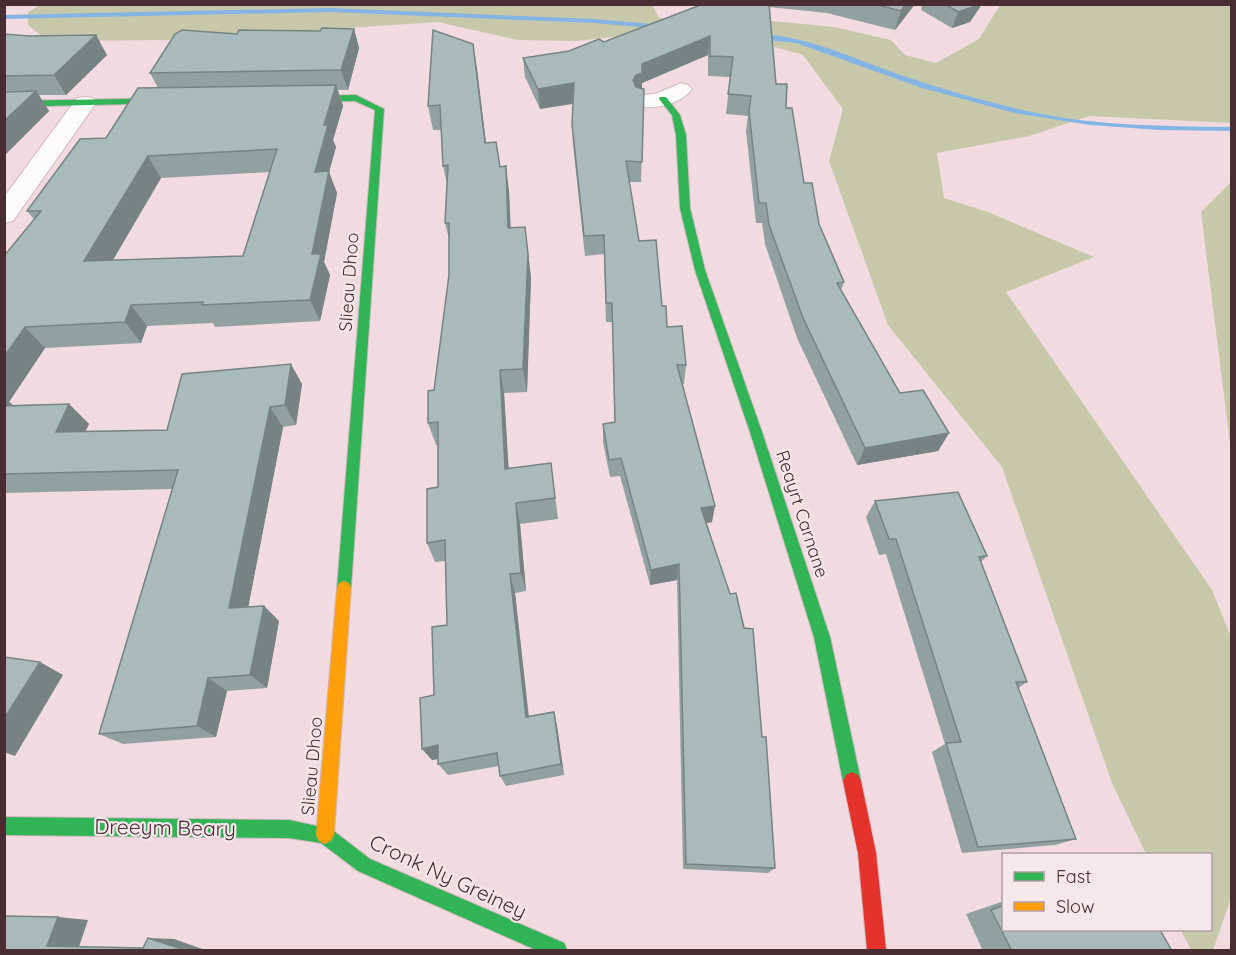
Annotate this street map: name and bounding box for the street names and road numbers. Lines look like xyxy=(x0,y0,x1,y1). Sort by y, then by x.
street label: Slieau Dhoo xyxy=(334,232,363,332)
street label: Reayrt Carnane xyxy=(771,447,834,581)
street label: Slieau Dhoo xyxy=(296,716,327,816)
street label: Dreeym Beary xyxy=(94,813,236,841)
street label: Cronk Ny Greiney xyxy=(366,828,531,924)

